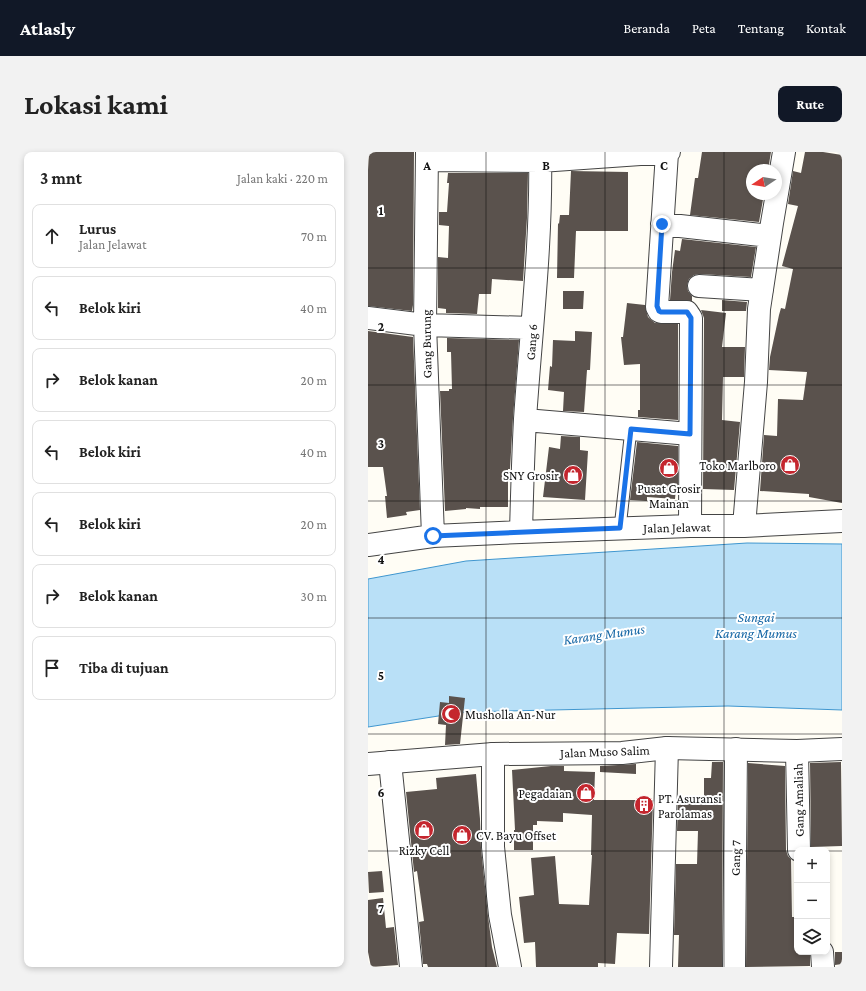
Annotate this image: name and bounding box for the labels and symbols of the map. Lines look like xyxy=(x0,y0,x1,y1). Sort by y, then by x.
text: A xyxy=(422,158,431,173)
text: B xyxy=(542,158,550,173)
text: C xyxy=(660,158,668,173)
north arrow xyxy=(746,164,782,200)
text: 1 xyxy=(379,203,384,218)
route end xyxy=(653,215,671,233)
street label: Gang Burung xyxy=(418,309,435,378)
text: 2 xyxy=(378,319,385,334)
street label: Gang 6 xyxy=(523,323,540,361)
text: 3 xyxy=(378,436,384,451)
shop icon: Toko Marlboro xyxy=(779,454,801,476)
shop icon: Pusat Grosir Mainan xyxy=(658,457,680,479)
place label: Toko Marlboro xyxy=(699,458,776,473)
shop icon: SNY Grosir xyxy=(562,464,584,486)
place label: SNY Grosir xyxy=(503,468,559,483)
place label: Pusat Grosir Mainan xyxy=(637,481,701,511)
street label: Jalan Jelawat xyxy=(642,519,712,536)
route start xyxy=(424,527,442,545)
text: 4 xyxy=(377,552,385,567)
water label: Sungai Karang Mumus xyxy=(715,609,798,641)
water label: Karang Mumus xyxy=(562,620,646,648)
text: 5 xyxy=(378,668,384,683)
mosque icon: Musholla An-Nur xyxy=(440,703,462,725)
place label: Musholla An-Nur xyxy=(465,707,556,722)
street label: Jalan Muso Salim xyxy=(559,742,651,761)
street label: Gang Amaliah xyxy=(790,763,807,837)
shop icon: Pegadaian xyxy=(575,782,597,804)
text: 6 xyxy=(377,785,385,800)
place label: Pegadaian xyxy=(519,786,572,801)
place label: PT. Asuransi Parolamas xyxy=(658,791,722,821)
building icon: PT. Asuransi Parolamas xyxy=(633,794,655,816)
shop icon: Rizky Cell xyxy=(413,819,435,841)
shop icon: CV. Bayu Offset xyxy=(451,824,473,846)
place label: CV. Bayu Offset xyxy=(476,828,557,843)
street label: Gang 7 xyxy=(728,840,743,876)
place label: Rizky Cell xyxy=(399,843,450,858)
text: 7 xyxy=(378,901,384,916)

